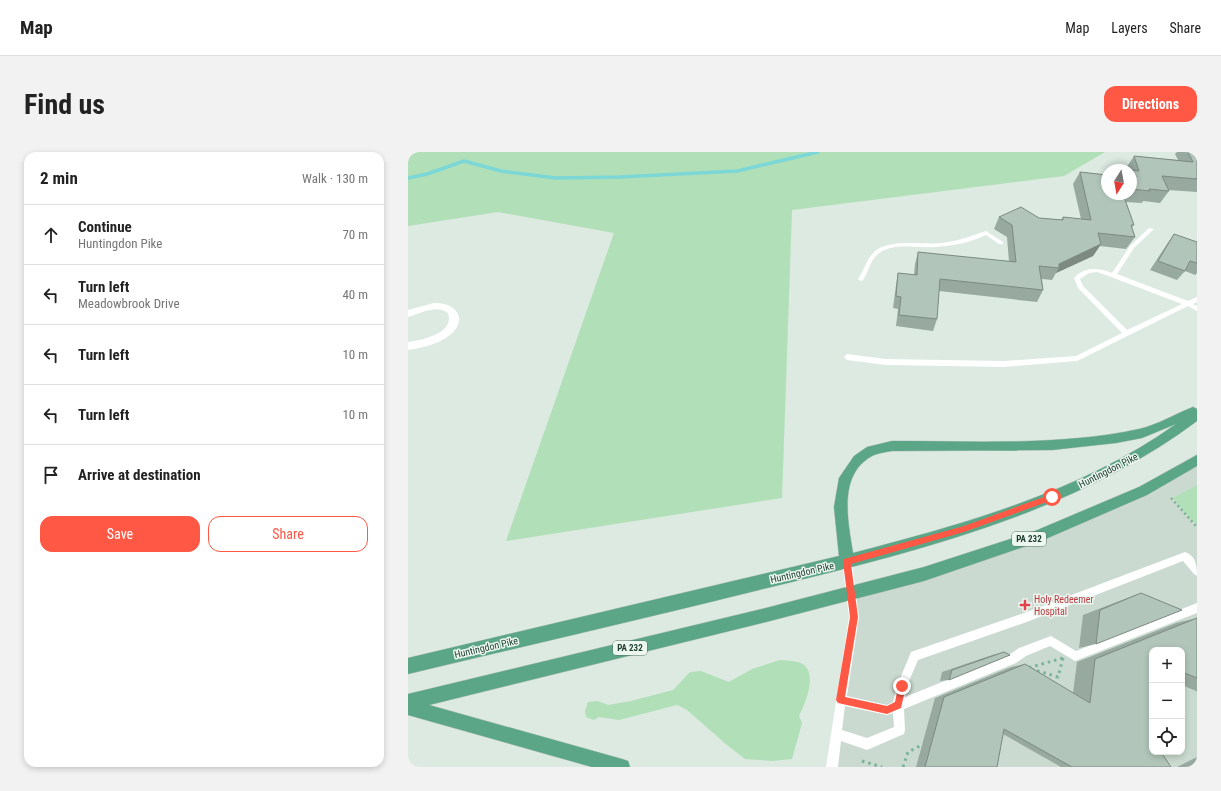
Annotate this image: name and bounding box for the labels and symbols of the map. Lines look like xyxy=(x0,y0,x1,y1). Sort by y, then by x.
north arrow xyxy=(1101,164,1137,200)
street label: Huntingdon Pike xyxy=(1077,451,1140,490)
route start xyxy=(1043,488,1061,506)
road number: PA 232 xyxy=(1012,532,1046,546)
street label: Huntingdon Pike xyxy=(769,560,835,585)
place label: Holy Redeemer Hospital xyxy=(1034,594,1094,617)
marker: Holy Redeemer Hospital xyxy=(1019,599,1031,611)
street label: Huntingdon Pike xyxy=(453,635,519,660)
road number: PA 232 xyxy=(613,641,647,655)
route end xyxy=(893,677,911,695)

